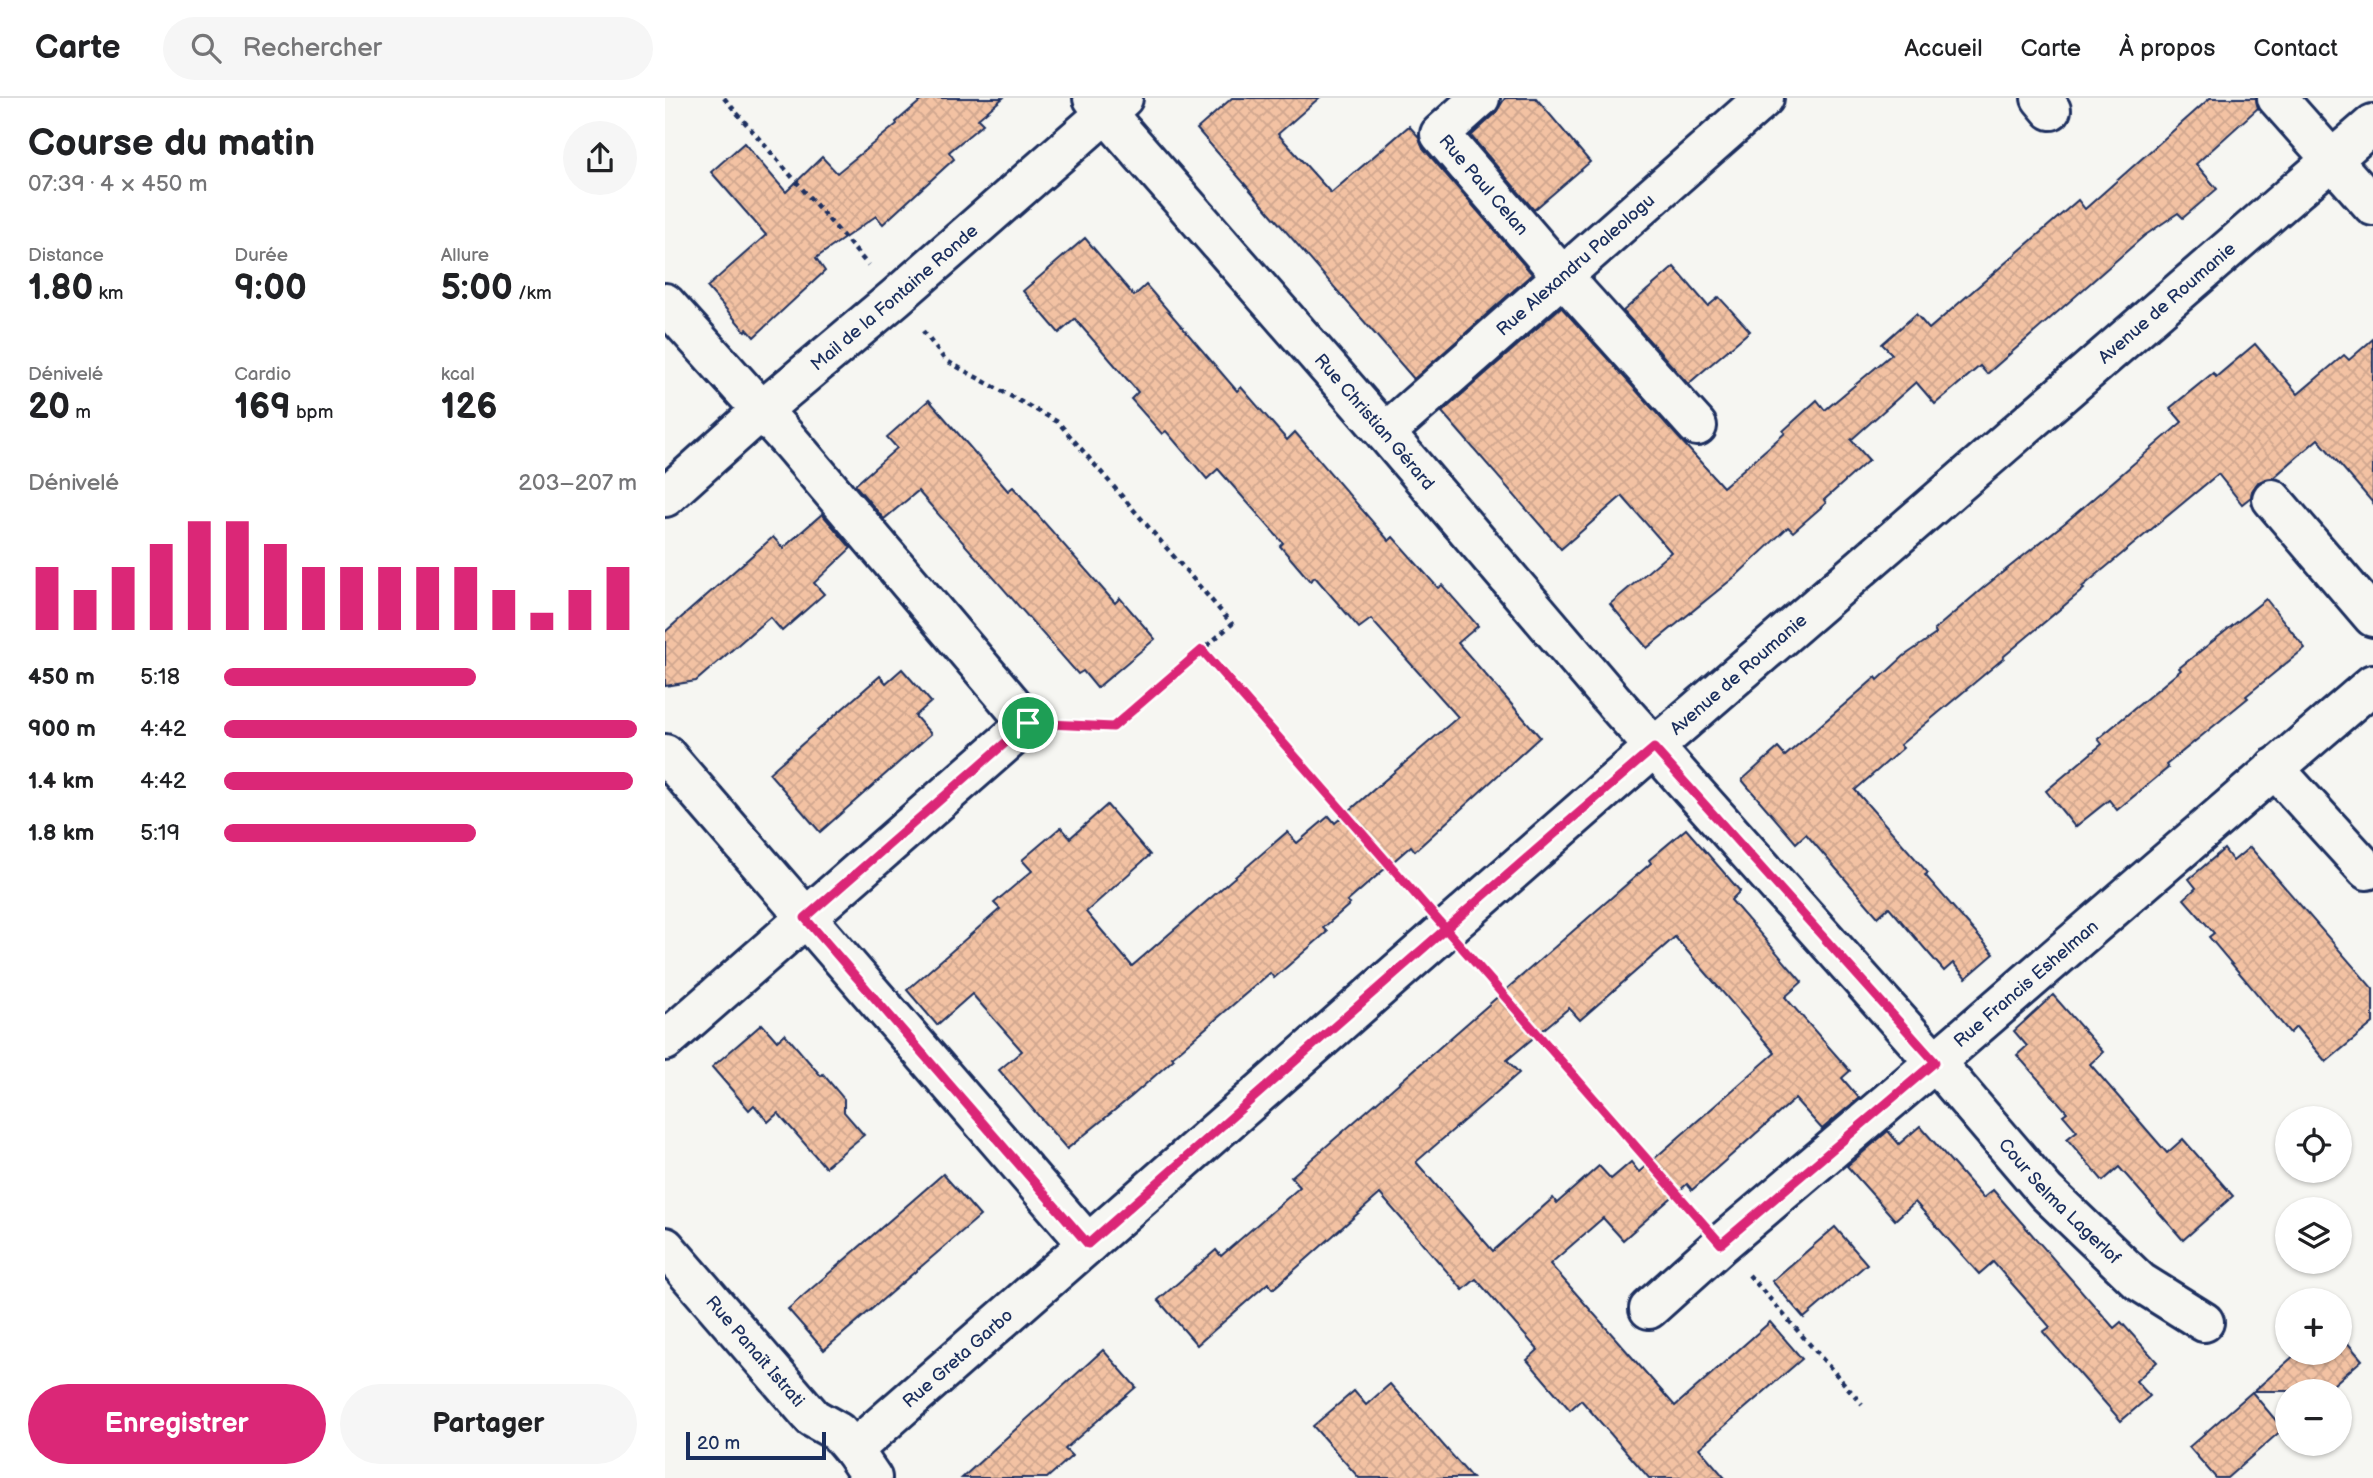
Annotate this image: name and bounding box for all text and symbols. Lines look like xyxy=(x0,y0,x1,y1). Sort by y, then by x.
search box xyxy=(163,17,653,80)
text: Carte xyxy=(35,28,121,68)
icon: search xyxy=(187,29,225,67)
text: Rechercher xyxy=(243,33,382,64)
text: Accueil xyxy=(1904,34,1983,63)
text: Carte xyxy=(2021,34,2081,63)
text: À propos xyxy=(2119,34,2215,63)
text: Contact xyxy=(2253,34,2338,63)
text: Course du matin xyxy=(28,121,315,166)
button: share xyxy=(563,121,637,195)
street label: Rue Paul Celan xyxy=(1435,130,1533,240)
text: 07:39 · 4 × 450 m xyxy=(28,170,208,198)
street label: Rue Alexandru Paleologu xyxy=(1492,189,1659,340)
street label: Mail de la Fontaine Ronde xyxy=(806,220,982,375)
street label: Avenue de Roumanie xyxy=(2094,238,2240,368)
text: Distance xyxy=(28,244,104,267)
text: Durée xyxy=(234,244,288,267)
text: Allure xyxy=(441,244,489,267)
text: 1.80 xyxy=(28,267,93,310)
text: 9:00 xyxy=(234,267,307,310)
text: 5:00 xyxy=(441,267,513,310)
text: km xyxy=(93,282,123,305)
text: /km xyxy=(513,282,552,305)
street label: Rue Christian Gérard xyxy=(1310,349,1439,494)
text: Dénivelé xyxy=(28,363,103,386)
text: Cardio xyxy=(234,363,291,386)
text: kcal xyxy=(441,363,475,386)
text: 20 xyxy=(28,386,70,429)
text: 169 xyxy=(234,386,291,429)
text: 126 xyxy=(441,386,498,429)
text: m xyxy=(70,401,91,424)
text: bpm xyxy=(291,401,333,424)
text: Dénivelé xyxy=(28,469,119,497)
text: 203–207 m xyxy=(518,469,637,497)
street label: Avenue de Roumanie xyxy=(1666,609,1811,739)
text: 450 m xyxy=(28,663,95,691)
text: 5:18 xyxy=(140,663,180,691)
pin xyxy=(998,693,1058,753)
icon: arrive xyxy=(1009,704,1047,742)
text: 900 m xyxy=(28,715,96,743)
text: 4:42 xyxy=(140,715,186,743)
text: 1.4 km xyxy=(28,767,94,795)
text: 4:42 xyxy=(140,767,186,795)
text: 1.8 km xyxy=(28,819,94,847)
text: 5:19 xyxy=(140,819,180,847)
street label: Rue Francis Eshelman xyxy=(1949,916,2102,1052)
map controls xyxy=(2275,1106,2352,1456)
button: locate xyxy=(2275,1106,2352,1183)
street label: Cour Selma Lagerlof xyxy=(1994,1134,2125,1269)
button: layers xyxy=(2275,1197,2352,1274)
button: + xyxy=(2275,1288,2352,1365)
street label: Rue Panaït Istrati xyxy=(702,1292,809,1411)
street label: Rue Greta Garbo xyxy=(898,1304,1017,1412)
button: − xyxy=(2275,1379,2352,1456)
button: Enregistrer xyxy=(28,1384,326,1464)
button: Partager xyxy=(340,1384,637,1464)
scale bar xyxy=(686,1429,826,1461)
text: 20 m xyxy=(697,1432,740,1455)

